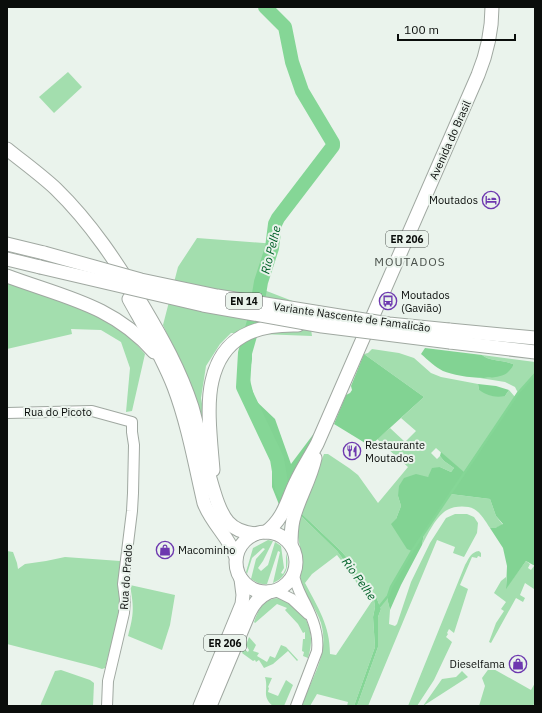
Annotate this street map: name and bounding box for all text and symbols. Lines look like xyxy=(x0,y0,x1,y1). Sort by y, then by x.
scale bar xyxy=(398,16,515,42)
text: 100 m xyxy=(404,22,439,37)
street label: Avenida do Brasil xyxy=(426,98,474,182)
hotel icon: Moutados xyxy=(481,190,501,210)
place label: Moutados xyxy=(429,193,478,207)
water label: Rio Pelhe xyxy=(257,224,284,276)
road number: ER 206 xyxy=(386,231,428,247)
district label: MOUTADOS xyxy=(374,254,446,269)
place label: Moutados (Gavião) xyxy=(401,288,450,315)
bus stop icon: Moutados (Gavião) xyxy=(378,291,398,311)
road number: EN 14 xyxy=(226,293,262,309)
street label: Variante Nascente de Famalicão xyxy=(273,299,431,335)
street label: Rua do Picoto xyxy=(24,405,92,419)
place label: Restaurante Moutados xyxy=(365,438,425,465)
restaurant icon: Restaurante Moutados xyxy=(342,441,362,461)
shop icon: Macominho xyxy=(155,540,175,560)
place label: Macominho xyxy=(178,543,235,557)
street label: Rua do Prado xyxy=(117,544,135,610)
water label: Rio Pelhe xyxy=(339,554,380,603)
road number: ER 206 xyxy=(204,635,246,651)
shop icon: Dieselfama xyxy=(508,654,528,674)
place label: Dieselfama xyxy=(450,657,505,671)

